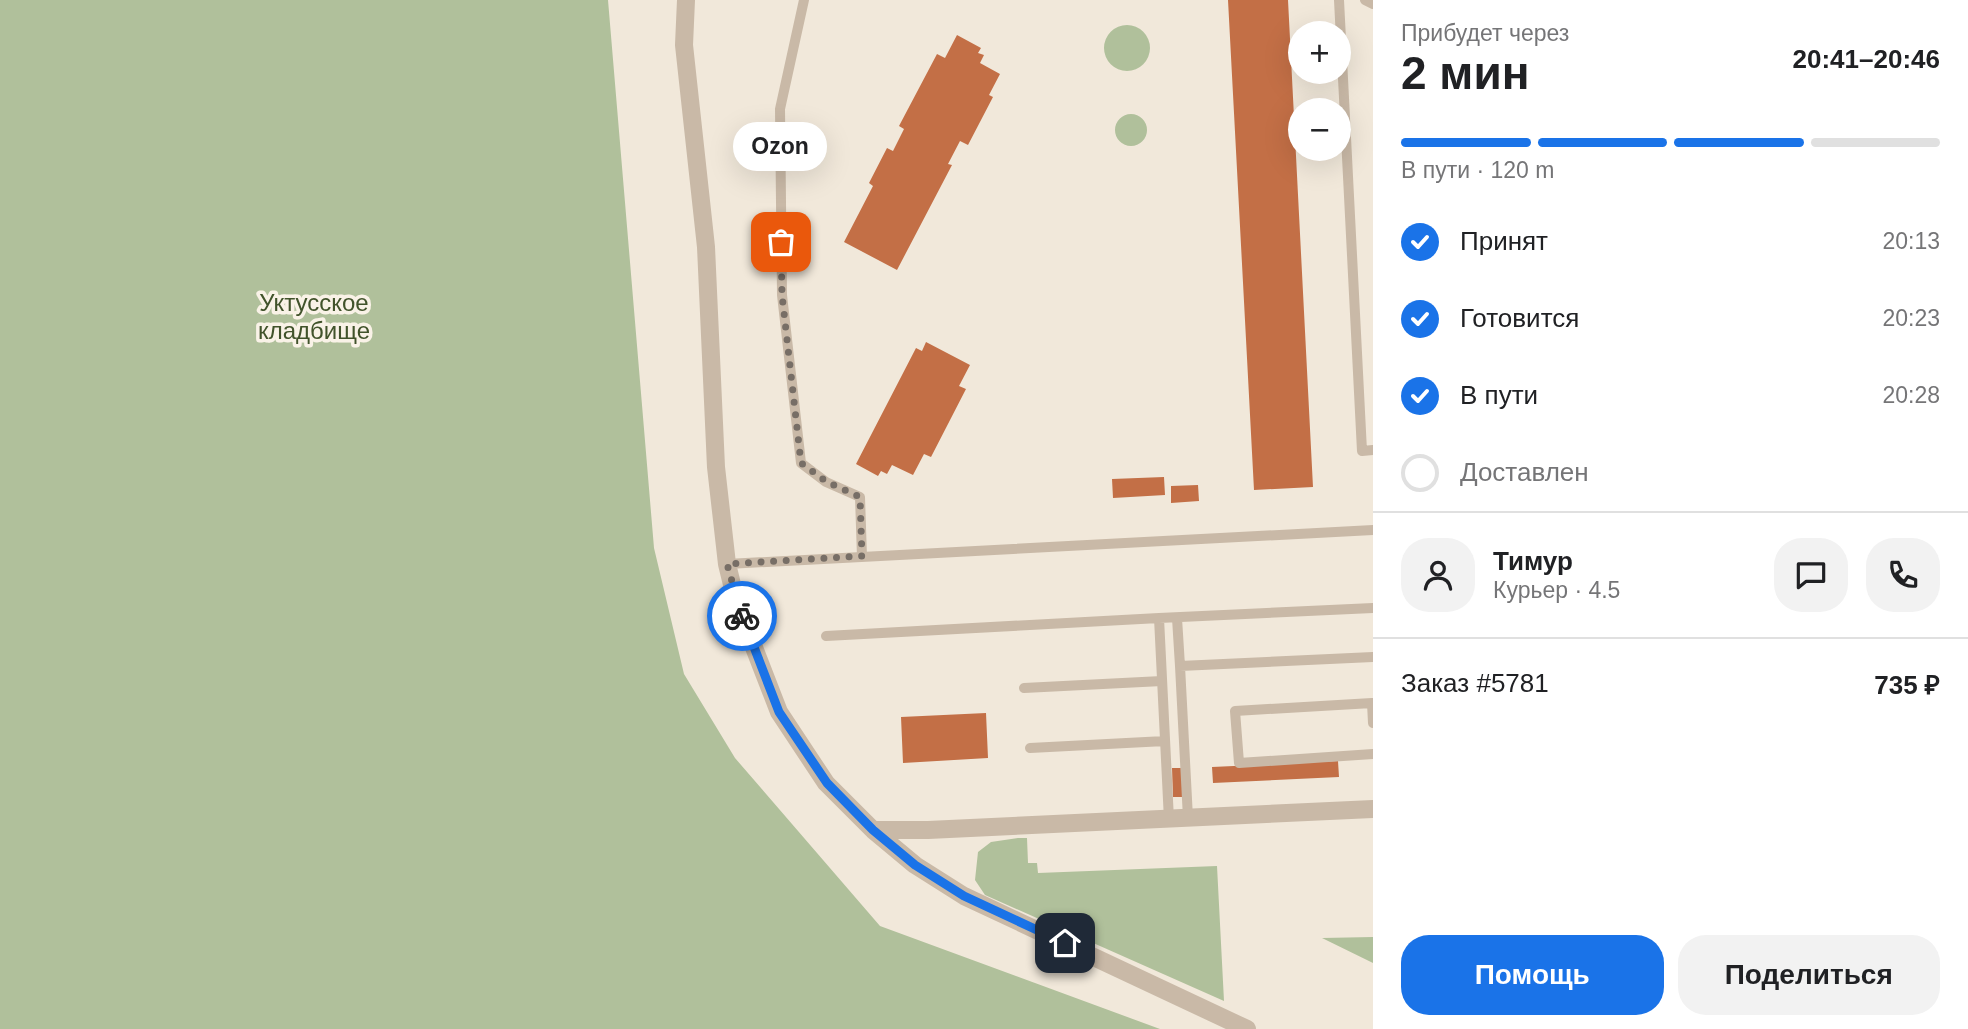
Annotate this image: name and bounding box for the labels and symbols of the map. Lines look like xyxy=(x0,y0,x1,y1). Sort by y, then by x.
callout: Ozon xyxy=(734,123,828,172)
pin xyxy=(751,212,811,272)
park label: Уктусское кладбище xyxy=(258,289,370,344)
courier xyxy=(707,581,777,651)
pin xyxy=(1035,913,1095,973)

